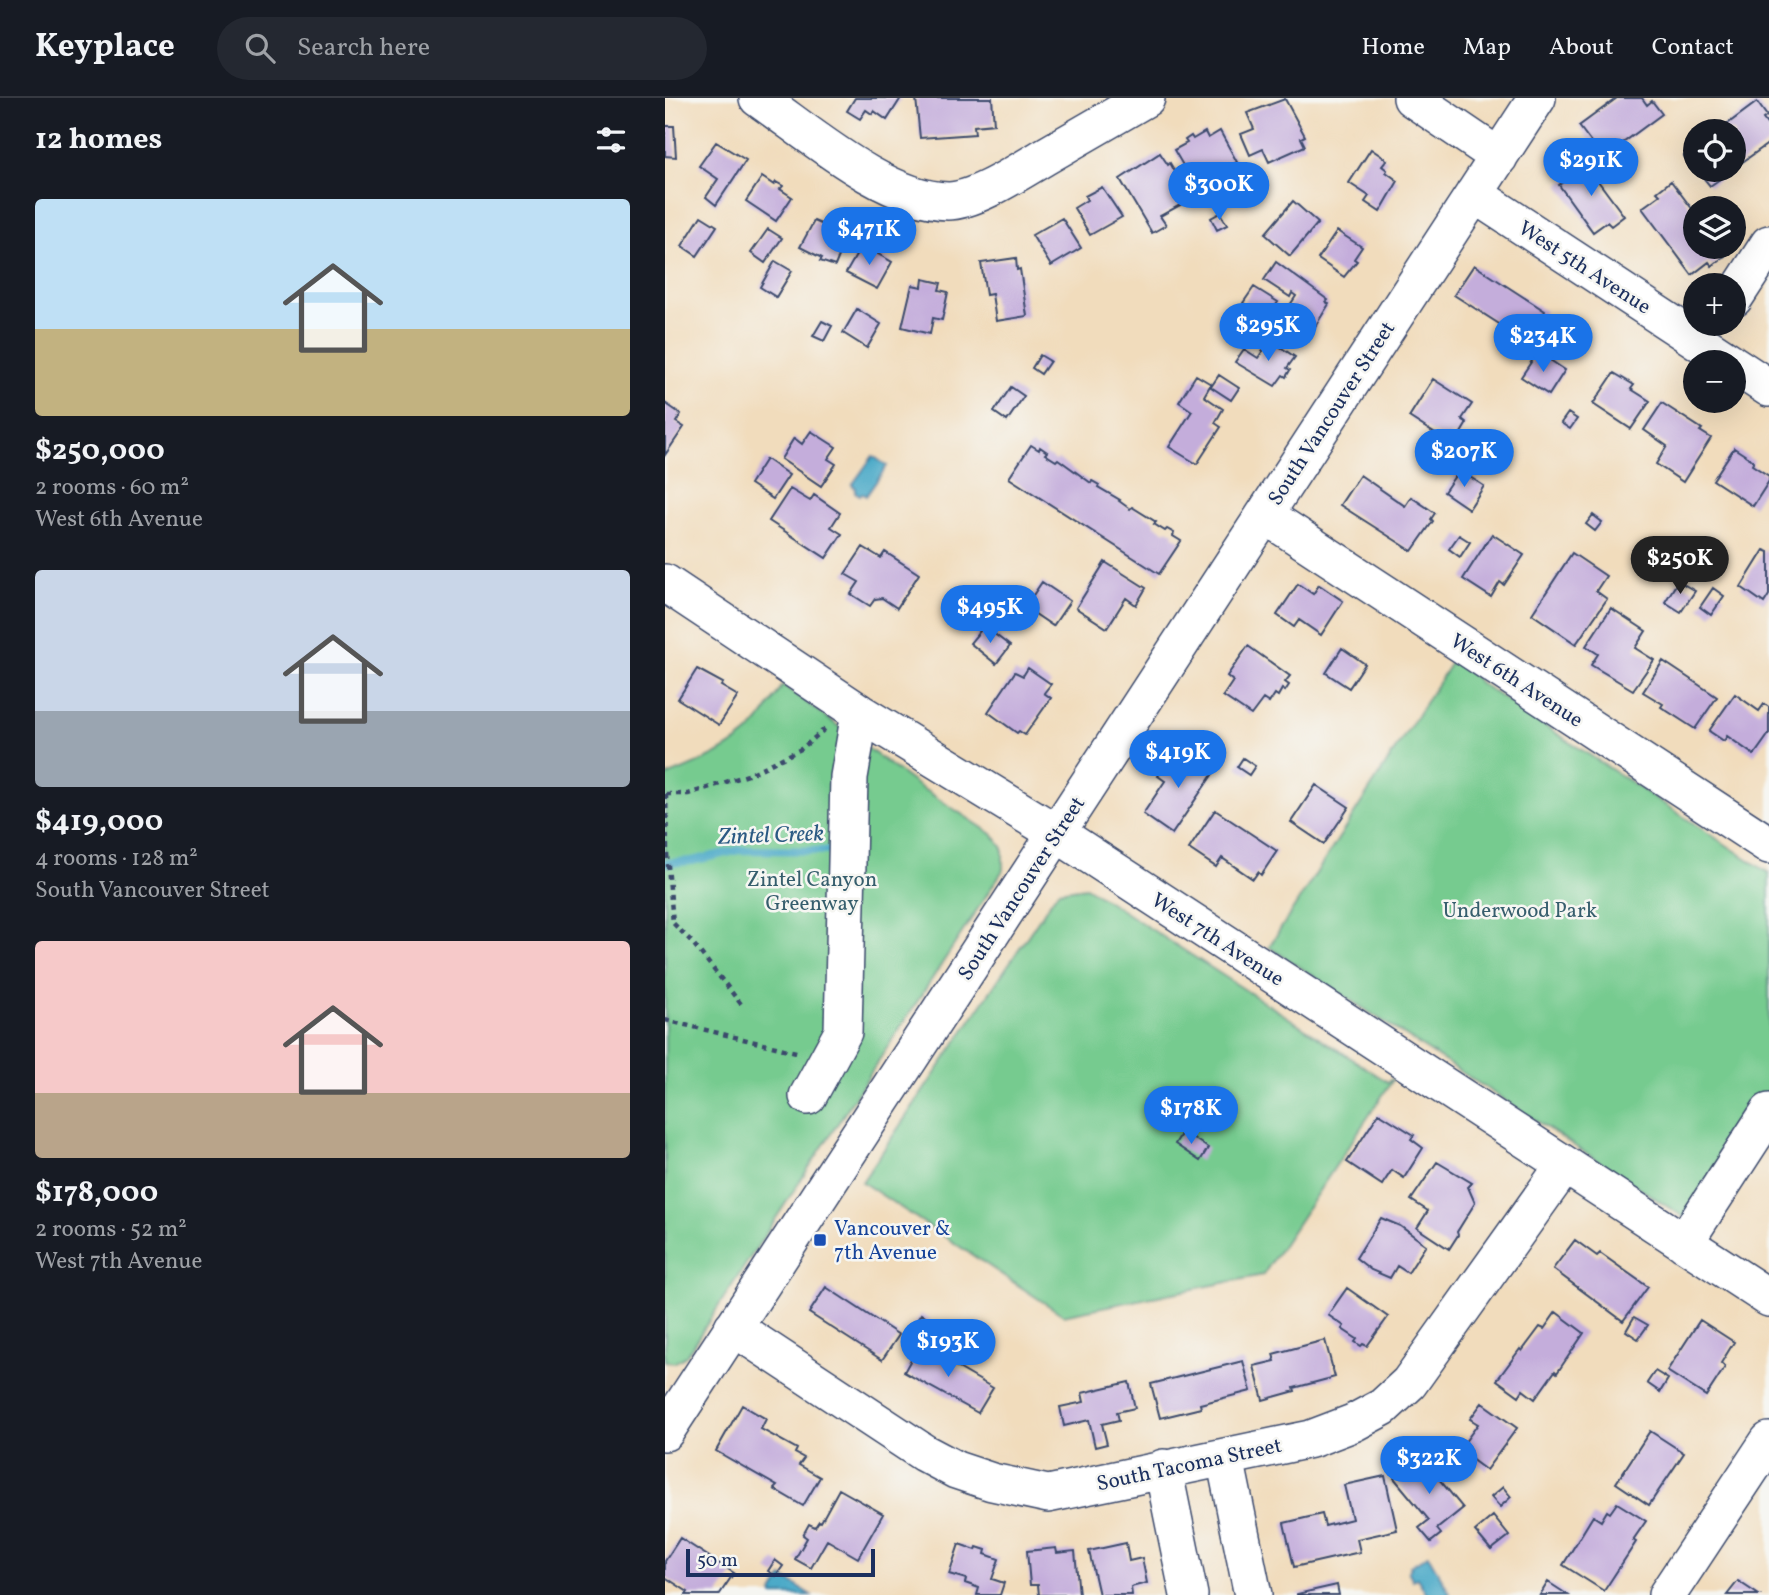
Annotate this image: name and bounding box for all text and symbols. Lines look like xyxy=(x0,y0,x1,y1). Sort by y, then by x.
search box xyxy=(217,17,707,80)
text: Keyplace xyxy=(35,25,175,71)
icon: search xyxy=(241,29,279,67)
text: Search here xyxy=(297,30,430,66)
text: Home xyxy=(1361,31,1425,65)
text: Map xyxy=(1463,31,1511,65)
text: About xyxy=(1549,31,1614,65)
text: Contact xyxy=(1652,31,1734,65)
text: 12 homes xyxy=(35,119,162,161)
map controls xyxy=(1683,119,1746,413)
button: locate xyxy=(1683,119,1746,182)
icon: filters xyxy=(592,121,630,159)
pin: $291K xyxy=(1542,139,1640,198)
text: $291K xyxy=(1559,145,1623,177)
pin: $300K xyxy=(1170,162,1268,222)
text: $300K xyxy=(1184,169,1254,201)
button: layers xyxy=(1683,196,1746,259)
pin: $471K xyxy=(820,208,918,267)
text: $471K xyxy=(837,214,901,246)
street label: West 5th Avenue xyxy=(1512,214,1656,322)
icon: home xyxy=(270,245,396,371)
button: + xyxy=(1683,273,1746,336)
pin: $295K xyxy=(1219,303,1317,363)
text: $295K xyxy=(1236,310,1301,342)
pin: $234K xyxy=(1494,314,1592,374)
street label: South Vancouver Street xyxy=(1262,316,1403,512)
text: $234K xyxy=(1510,321,1576,353)
button: − xyxy=(1683,350,1746,413)
text: $250,000 xyxy=(35,430,165,472)
pin: $207K xyxy=(1415,430,1513,489)
text: $207K xyxy=(1431,436,1497,468)
text: 2 rooms · 60 m² xyxy=(35,472,189,504)
text: West 6th Avenue xyxy=(35,504,203,536)
pin: $250K xyxy=(1631,536,1729,596)
text: $250K xyxy=(1647,543,1713,575)
pin: $495K xyxy=(941,586,1039,645)
text: $495K xyxy=(957,592,1023,624)
icon: home xyxy=(270,616,396,742)
street label: West 6th Avenue xyxy=(1444,627,1588,735)
pin: $419K xyxy=(1129,730,1227,790)
text: $419K xyxy=(1145,737,1211,769)
street label: South Vancouver Street xyxy=(952,791,1093,987)
text: $419,000 xyxy=(35,801,163,843)
water label: Zintel Creek xyxy=(717,818,825,854)
text: 4 rooms · 128 m² xyxy=(35,843,198,875)
park label: Zintel Canyon Greenway xyxy=(747,866,877,919)
text: South Vancouver Street xyxy=(35,875,270,907)
street label: West 7th Avenue xyxy=(1145,886,1289,994)
park label: Underwood Park xyxy=(1443,897,1598,926)
icon: home xyxy=(270,987,396,1113)
pin: $178K xyxy=(1142,1086,1240,1146)
text: $178K xyxy=(1160,1093,1222,1125)
text: $178,000 xyxy=(35,1172,158,1214)
text: 2 rooms · 52 m² xyxy=(35,1214,187,1246)
place label: Vancouver & 7th Avenue xyxy=(834,1215,951,1268)
marker: Vancouver & 7th Avenue xyxy=(812,1232,828,1248)
text: West 7th Avenue xyxy=(35,1246,202,1278)
pin: $193K xyxy=(899,1320,997,1379)
text: $193K xyxy=(917,1326,979,1358)
street label: South Tacoma Street xyxy=(1094,1432,1284,1499)
pin: $322K xyxy=(1380,1436,1478,1496)
text: $322K xyxy=(1396,1443,1462,1475)
scale bar xyxy=(686,1546,875,1578)
text: 50 m xyxy=(697,1548,738,1574)

